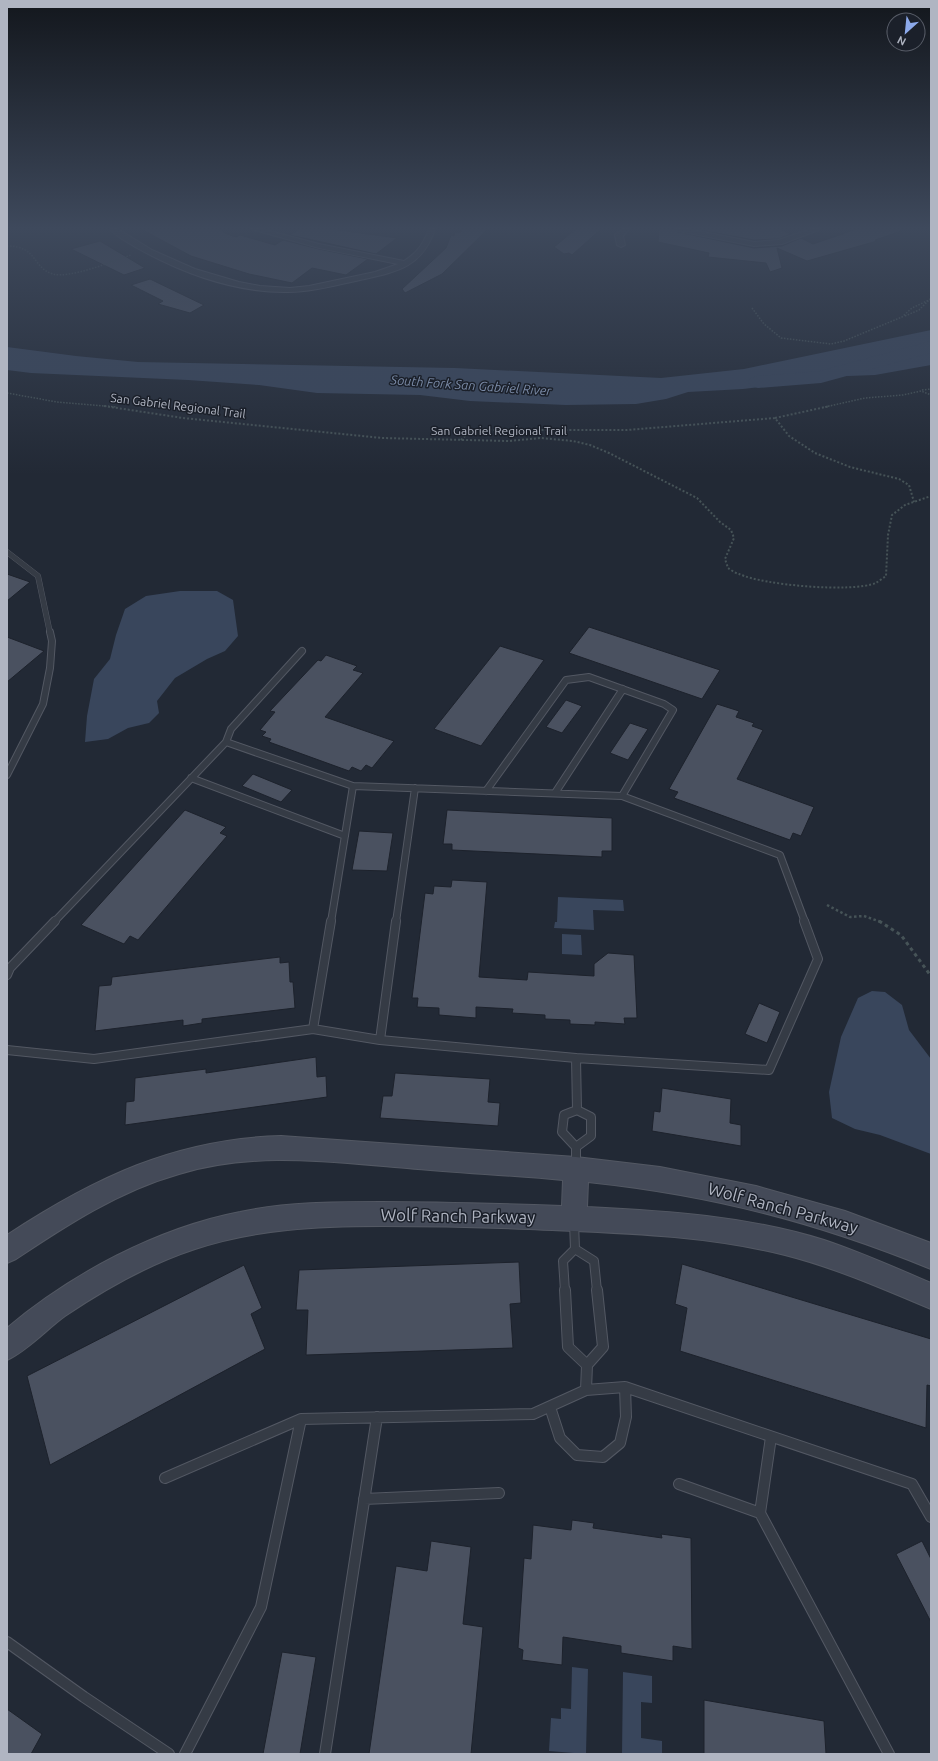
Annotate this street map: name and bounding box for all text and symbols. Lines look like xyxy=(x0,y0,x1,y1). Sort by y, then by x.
north arrow xyxy=(886,12,926,52)
text: N xyxy=(895,34,908,48)
water label: South Fork San Gabriel River xyxy=(389,372,553,398)
street label: San Gabriel Regional Trail xyxy=(110,391,246,420)
street label: San Gabriel Regional Trail xyxy=(431,424,567,437)
street label: Wolf Ranch Parkway xyxy=(706,1178,860,1237)
street label: Wolf Ranch Parkway xyxy=(381,1205,535,1226)

